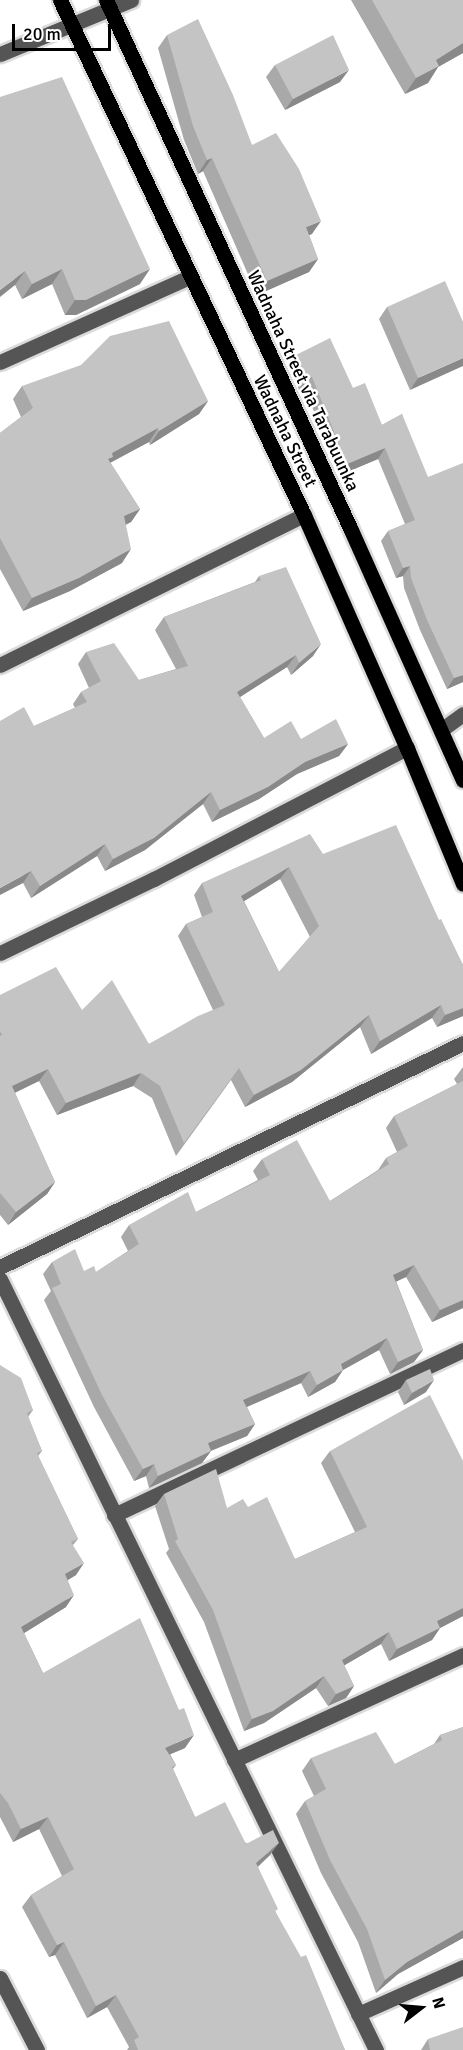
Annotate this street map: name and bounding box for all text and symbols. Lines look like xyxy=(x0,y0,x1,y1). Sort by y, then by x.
scale bar xyxy=(15,12,114,50)
text: 20 m xyxy=(23,23,61,45)
street label: Wadnaha Street via Tarabuunka xyxy=(242,267,364,495)
street label: Wadnaha Street xyxy=(249,371,321,491)
north arrow xyxy=(391,1978,451,2038)
text: N xyxy=(427,1995,449,2011)

